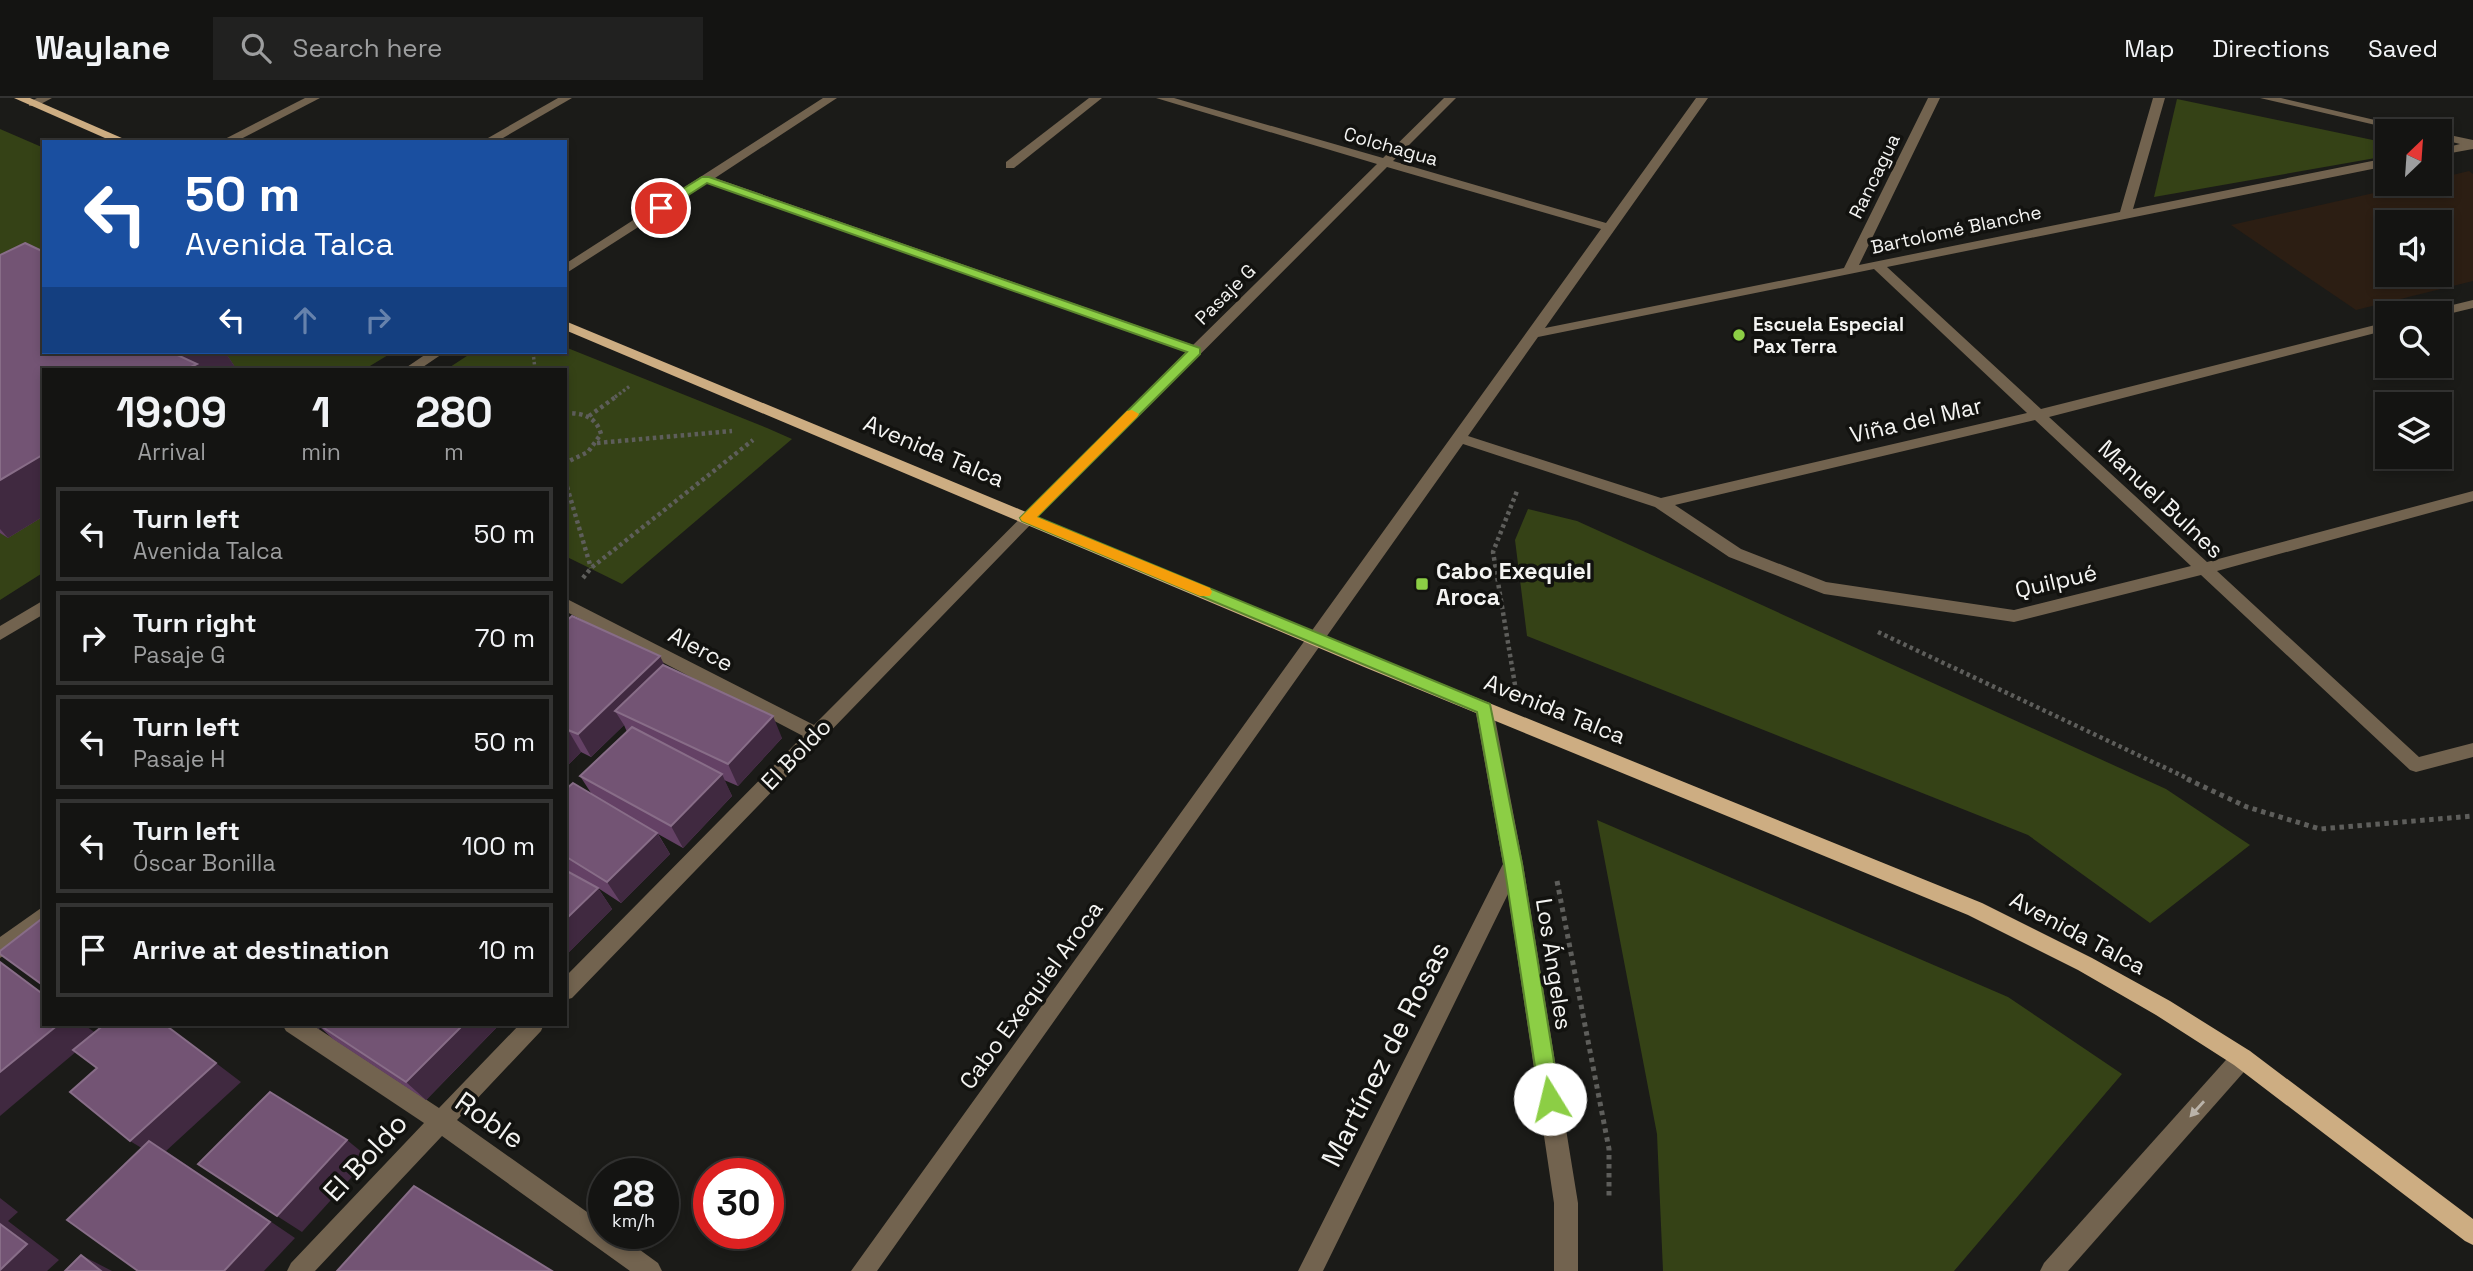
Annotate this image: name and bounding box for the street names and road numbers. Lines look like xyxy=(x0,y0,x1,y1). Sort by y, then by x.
street label: Colchagua xyxy=(1341,121,1441,172)
street label: Rancagua xyxy=(1843,130,1906,223)
street label: Bartolomé Blanche xyxy=(1869,199,2044,260)
street label: Pasaje G xyxy=(1190,259,1261,330)
street label: Viña del Mar xyxy=(1847,390,1985,450)
street label: Avenida Talca xyxy=(859,408,1009,494)
street label: Manuel Bulnes xyxy=(2092,433,2230,565)
street label: Quilpué xyxy=(2012,557,2100,605)
street label: Alerce xyxy=(663,619,739,679)
street label: Avenida Talca xyxy=(1480,667,1630,751)
street label: El Boldo xyxy=(754,712,838,796)
street label: Avenida Talca xyxy=(2005,885,2151,981)
street label: Cabo Exequiel Aroca xyxy=(953,895,1109,1095)
street label: Los Ángeles xyxy=(1529,896,1579,1032)
street label: Martínez de Rosas xyxy=(1313,935,1457,1173)
street label: Roble xyxy=(448,1083,532,1157)
street label: El Boldo xyxy=(315,1105,415,1209)

